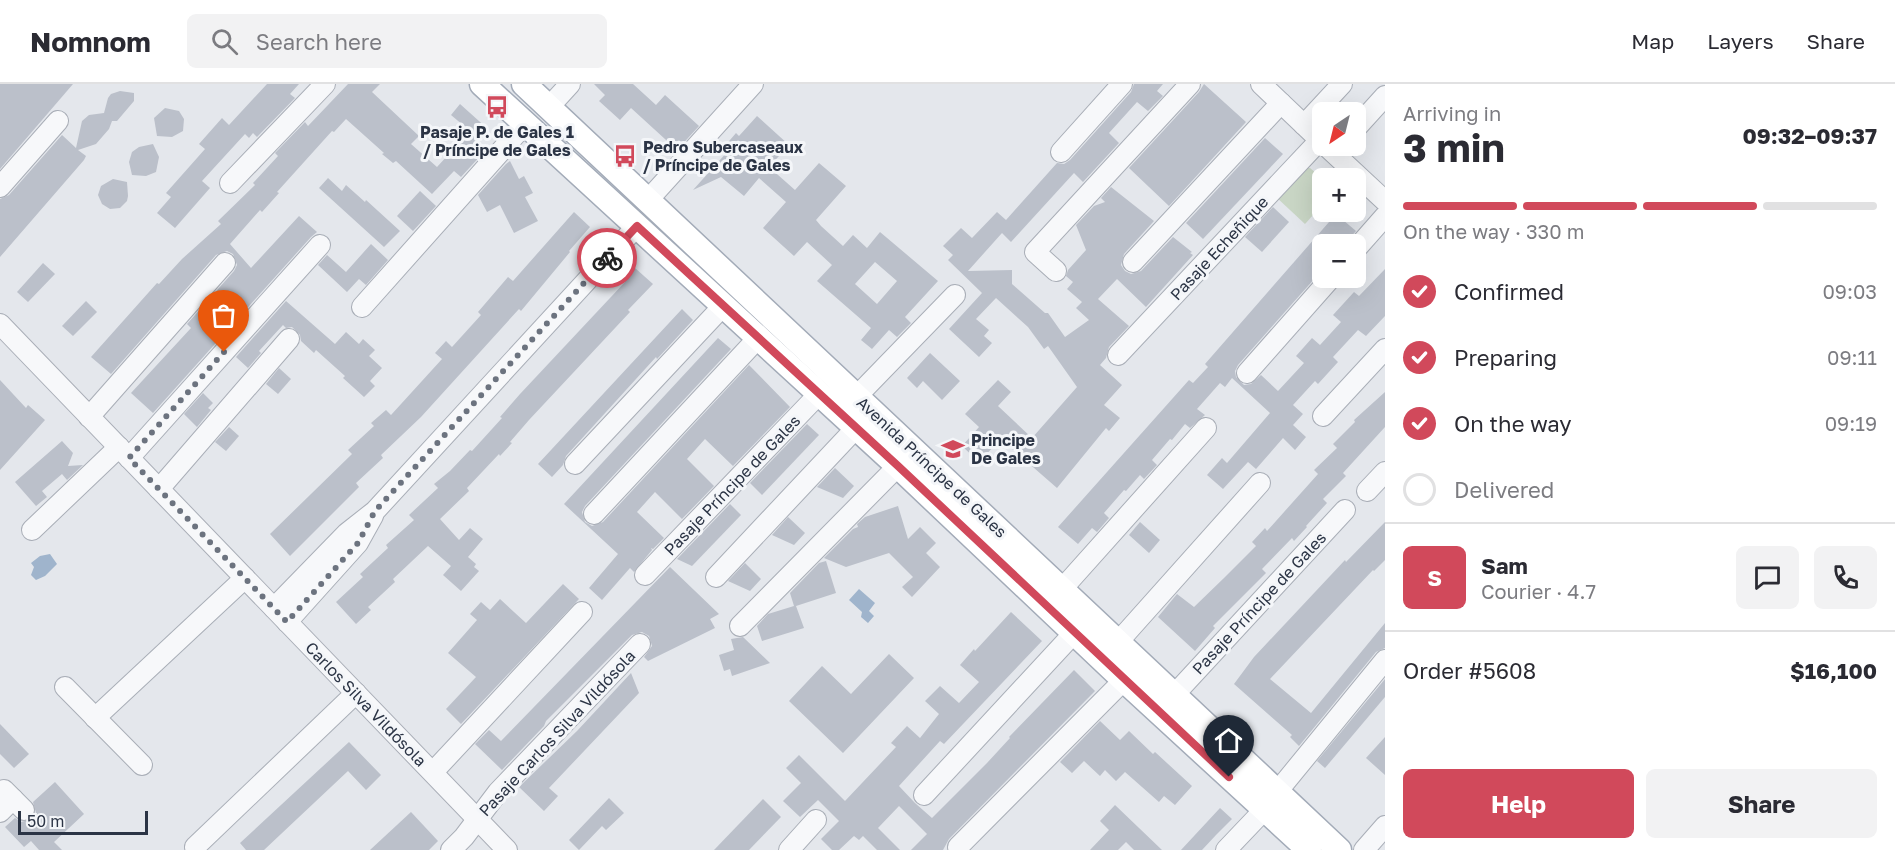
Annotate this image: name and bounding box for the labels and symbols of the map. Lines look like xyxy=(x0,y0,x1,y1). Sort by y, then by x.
bus stop icon: Pasaje P. de Gales 1 / Príncipe de Gales xyxy=(484,94,510,120)
north arrow xyxy=(1312,102,1366,156)
place label: Pasaje P. de Gales 1 / Príncipe de Gales xyxy=(420,122,574,160)
place label: Pedro Subercaseaux / Príncipe de Gales xyxy=(643,137,804,175)
bus stop icon: Pedro Subercaseaux / Príncipe de Gales xyxy=(612,143,638,169)
street label: Pasaje Echeñique xyxy=(1166,192,1272,304)
courier xyxy=(577,228,637,288)
pin xyxy=(198,290,249,352)
street label: Avenida Príncipe de Gales xyxy=(853,392,1011,542)
street label: Pasaje Príncipe de Gales xyxy=(660,411,804,559)
place label: Principe De Gales xyxy=(971,430,1041,468)
school or university icon: Principe De Gales xyxy=(940,436,966,462)
street label: Pasaje Príncipe de Gales xyxy=(1188,528,1330,678)
street label: Carlos Silva Vildósola xyxy=(301,637,431,771)
street label: Pasaje Carlos Silva Vildósola xyxy=(475,646,639,820)
pin xyxy=(1203,715,1254,777)
scale bar xyxy=(18,808,148,836)

